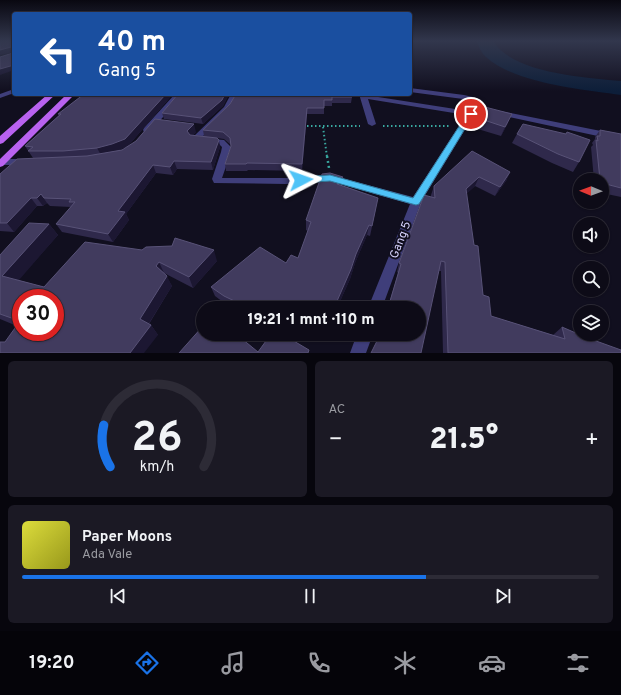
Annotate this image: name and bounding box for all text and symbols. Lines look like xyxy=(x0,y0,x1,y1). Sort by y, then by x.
text: 40 m xyxy=(98,25,166,61)
icon: left xyxy=(32,28,84,80)
text: Gang 5 xyxy=(98,60,156,83)
pin xyxy=(454,97,488,131)
icon: arrive xyxy=(460,103,482,125)
position arrow xyxy=(280,159,322,201)
north arrow xyxy=(573,173,609,209)
map controls xyxy=(573,173,609,341)
button: sound xyxy=(573,217,609,253)
street label: Gang 5 xyxy=(387,219,415,261)
button: search xyxy=(573,261,609,297)
speed limit sign: 30 xyxy=(12,289,64,341)
button: layers xyxy=(573,305,609,341)
text: 19:21 · 1 mnt · 110 m xyxy=(247,311,375,330)
text: AC xyxy=(329,402,345,418)
text: 26 xyxy=(132,413,183,466)
text: 21.5° xyxy=(429,422,498,459)
text: − xyxy=(329,427,343,454)
text: + xyxy=(585,427,599,454)
text: km/h xyxy=(140,458,175,476)
text: Paper Moons xyxy=(82,528,172,547)
text: Ada Vale xyxy=(82,547,132,563)
icon: previous xyxy=(107,585,129,607)
icon: pause xyxy=(299,585,321,607)
icon: next xyxy=(492,585,514,607)
icon: directions xyxy=(133,649,161,677)
icon: music xyxy=(219,649,247,677)
icon: phone xyxy=(305,649,333,677)
icon: climate xyxy=(391,649,419,677)
icon: car xyxy=(478,649,506,677)
icon: filters xyxy=(564,649,592,677)
text: 19:20 xyxy=(29,652,75,675)

